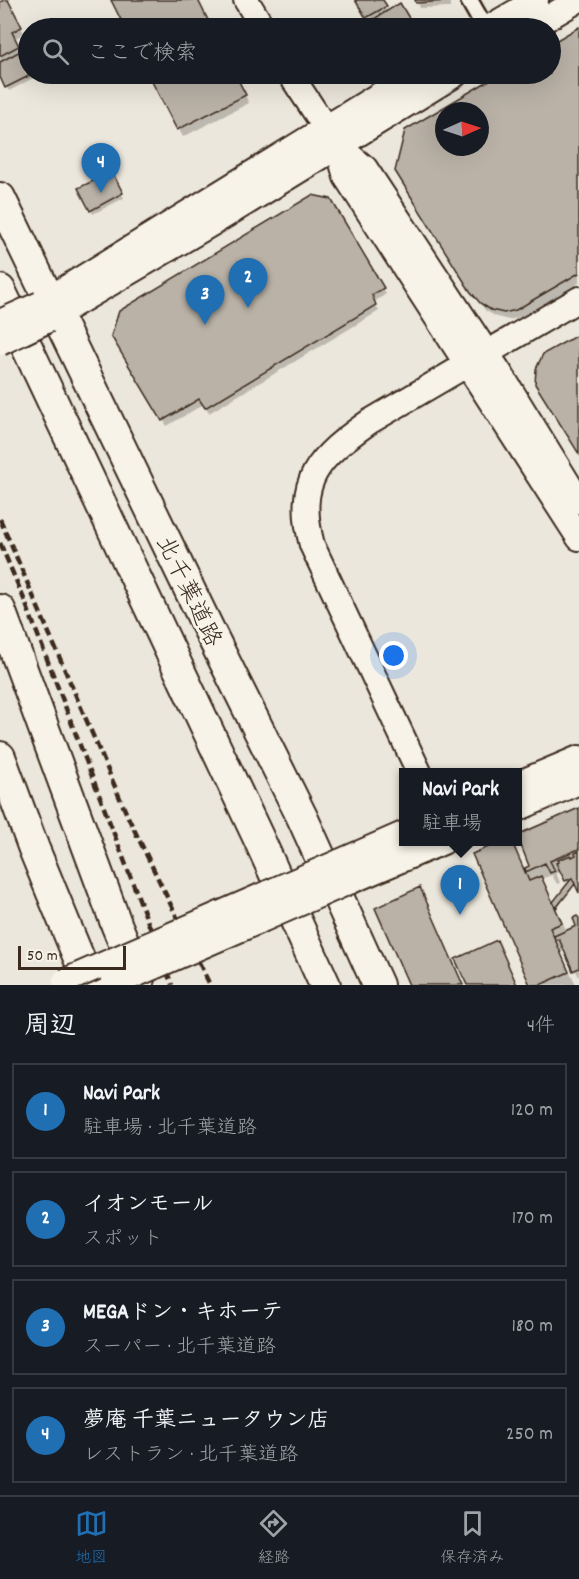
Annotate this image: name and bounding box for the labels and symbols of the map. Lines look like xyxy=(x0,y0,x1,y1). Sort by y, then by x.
north arrow xyxy=(435,102,489,156)
pin: 4 xyxy=(82,144,120,193)
pin: 2 xyxy=(228,258,268,308)
pin: 3 xyxy=(186,276,224,325)
street label: 北千葉道路 xyxy=(146,531,229,654)
your location xyxy=(379,641,408,670)
pin: 1 xyxy=(440,866,480,915)
scale bar xyxy=(18,943,126,971)

